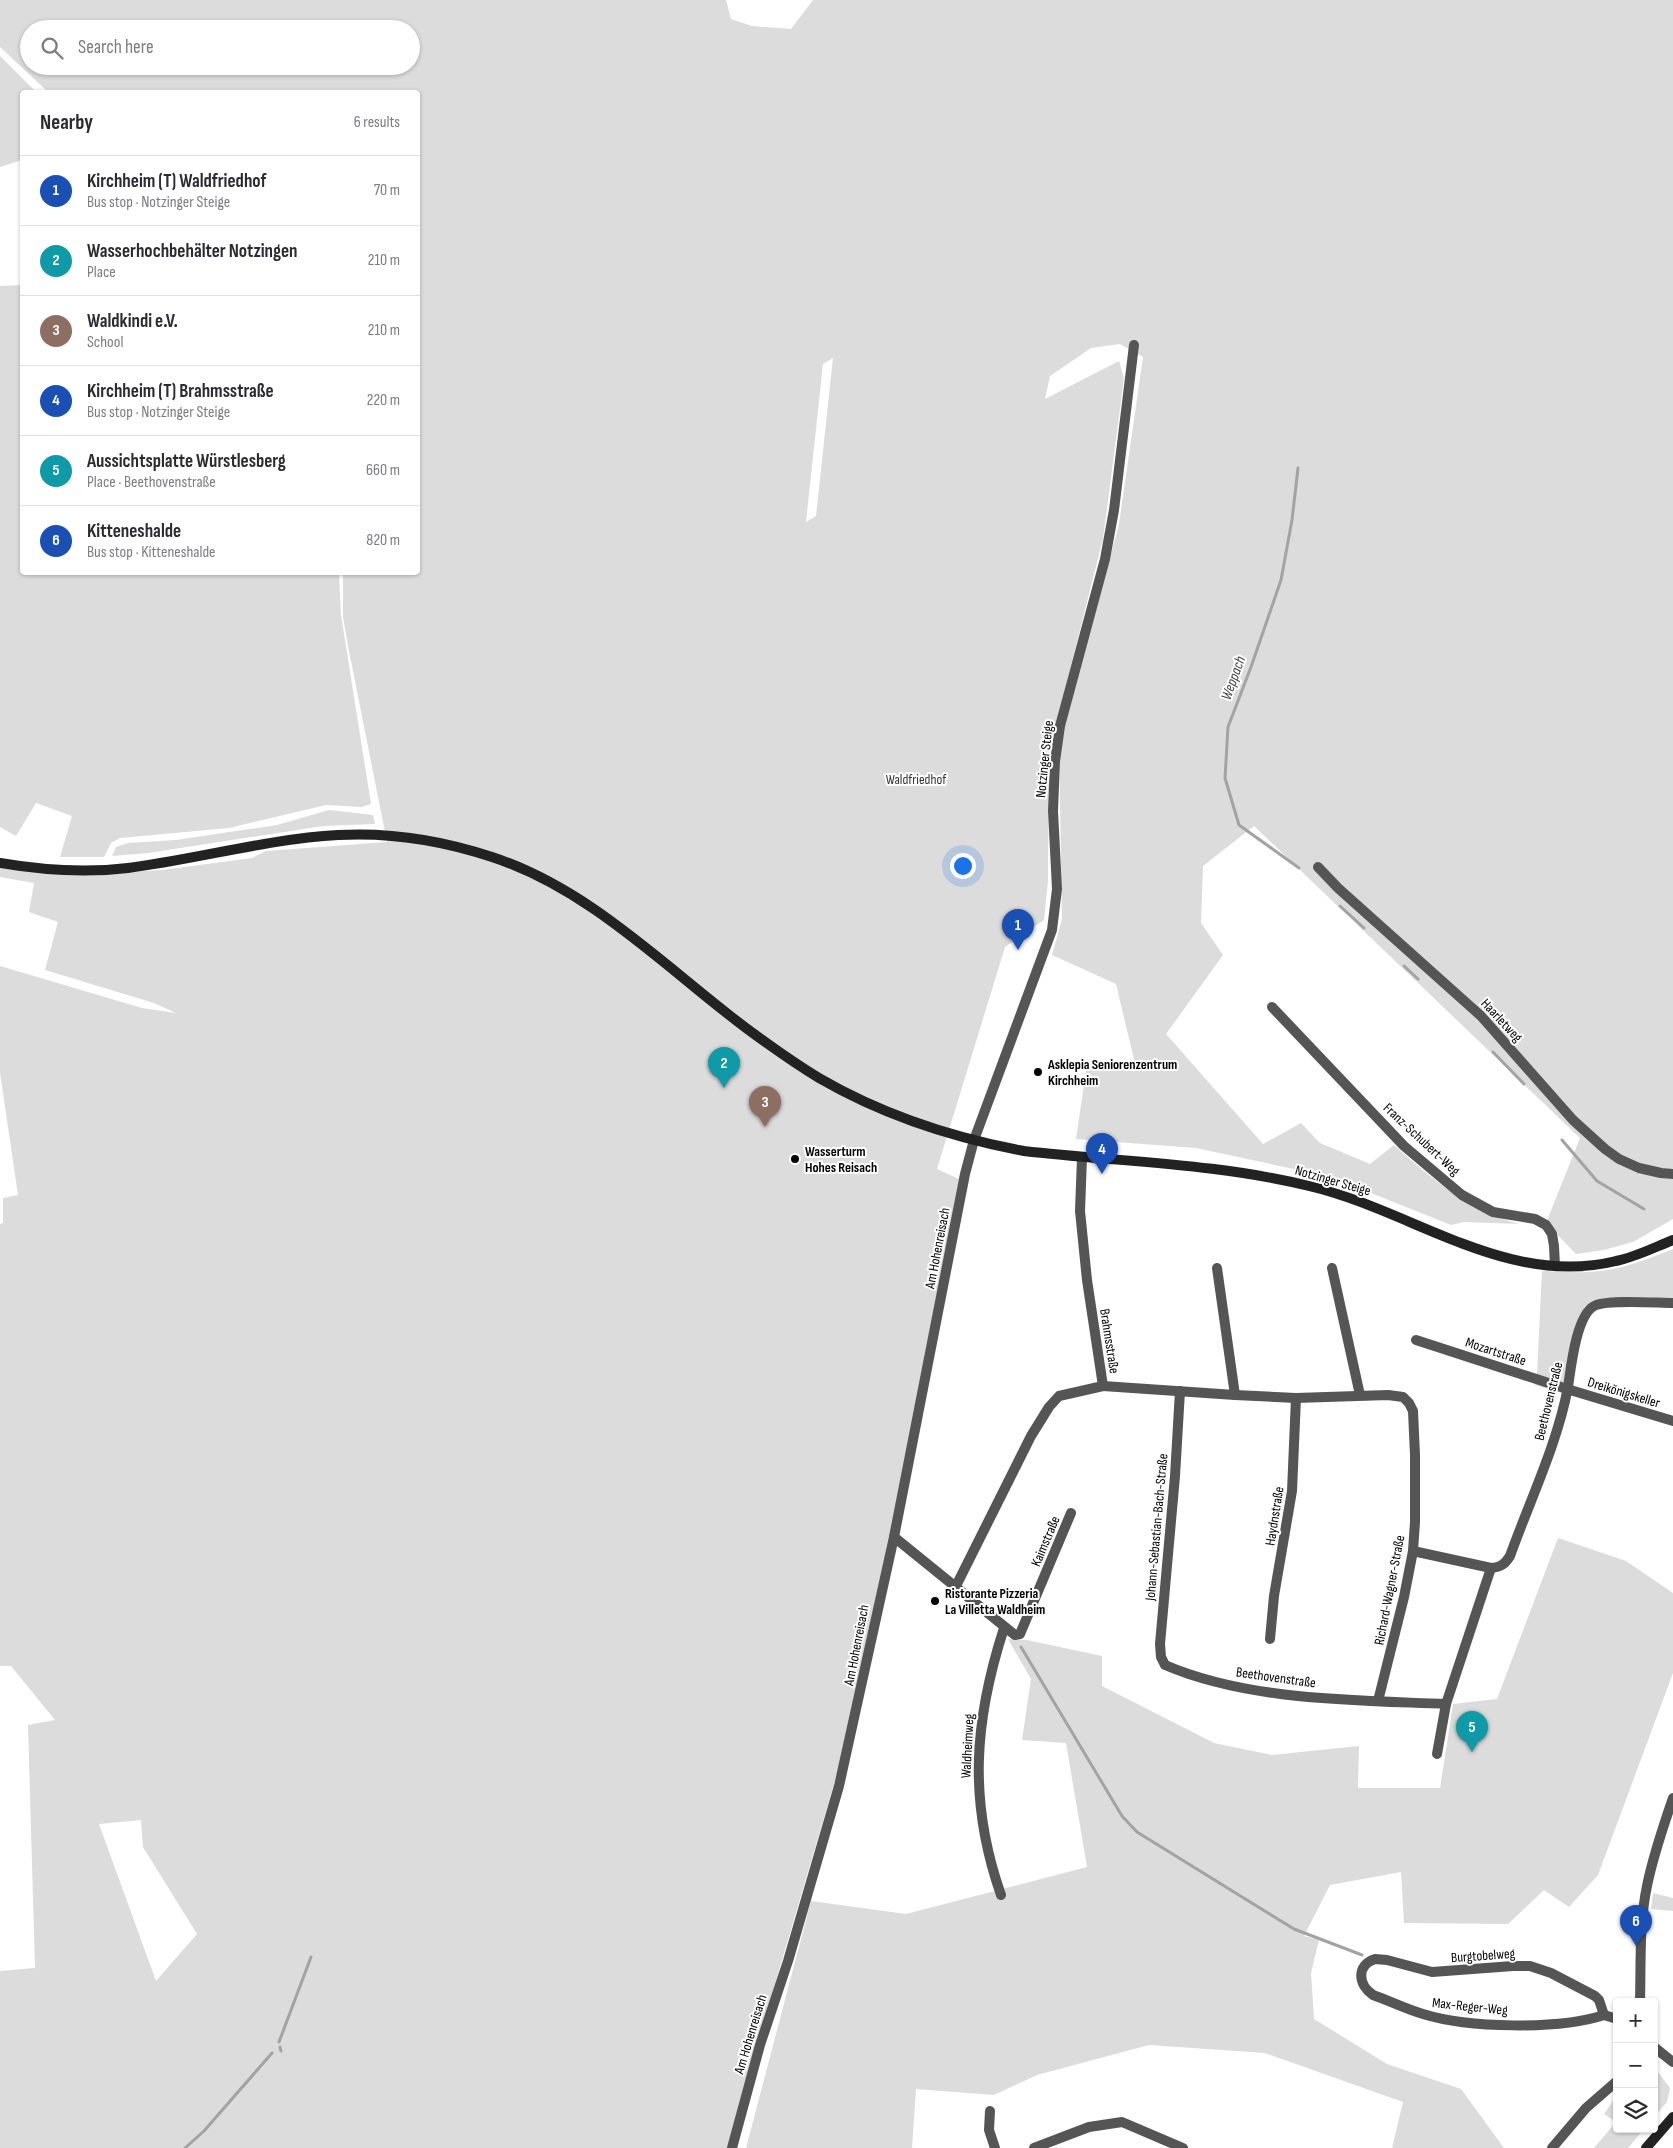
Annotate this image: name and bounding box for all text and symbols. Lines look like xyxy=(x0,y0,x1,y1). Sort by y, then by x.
search box xyxy=(20,20,420,75)
icon: search xyxy=(38,34,66,62)
text: Search here xyxy=(78,36,154,59)
text: Nearby xyxy=(40,110,93,135)
text: 6 results xyxy=(354,113,400,132)
text: Kirchheim (T) Waldfriedhof xyxy=(87,170,267,193)
text: 1 xyxy=(53,181,59,200)
text: 70 m xyxy=(374,181,400,200)
text: Bus stop · Notzinger Steige xyxy=(87,193,230,212)
text: Wasserhochbehälter Notzingen xyxy=(87,240,298,263)
text: 2 xyxy=(52,251,60,270)
text: 210 m xyxy=(368,251,400,270)
text: Place xyxy=(87,263,116,282)
text: Waldkindi e.V. xyxy=(87,310,178,333)
text: 3 xyxy=(52,321,60,340)
text: 210 m xyxy=(368,321,400,340)
text: School xyxy=(87,333,123,352)
text: Kirchheim (T) Brahmsstraße xyxy=(87,380,274,403)
text: 4 xyxy=(52,391,60,410)
text: 220 m xyxy=(367,391,400,410)
text: Bus stop · Notzinger Steige xyxy=(87,403,230,422)
text: Aussichtsplatte Würstlesberg xyxy=(87,450,286,473)
text: 5 xyxy=(52,461,60,480)
text: 660 m xyxy=(366,461,400,480)
text: Place · Beethovenstraße xyxy=(87,473,216,492)
text: Kitteneshalde xyxy=(87,520,181,543)
text: 6 xyxy=(52,531,60,550)
text: 820 m xyxy=(366,531,400,550)
text: Bus stop · Kitteneshalde xyxy=(87,543,216,562)
water label: Weppach xyxy=(1217,654,1250,703)
street label: Notzinger Steige xyxy=(1032,719,1057,799)
park label: Waldfriedhof xyxy=(886,771,947,788)
your location xyxy=(950,853,976,879)
pin: 1 xyxy=(1002,909,1034,950)
street label: Haarletweg xyxy=(1477,995,1526,1046)
pin: 2 xyxy=(708,1047,740,1088)
place label: Asklepia Seniorenzentrum Kirchheim xyxy=(1047,1056,1177,1089)
marker: Asklepia Seniorenzentrum Kirchheim xyxy=(1032,1066,1044,1078)
pin: 3 xyxy=(749,1086,781,1127)
street label: Franz-Schubert-Weg xyxy=(1380,1099,1464,1180)
pin: 4 xyxy=(1086,1133,1118,1174)
place label: Wasserturm Hohes Reisach xyxy=(805,1143,877,1176)
marker: Wasserturm Hohes Reisach xyxy=(789,1153,801,1165)
street label: Notzinger Steige xyxy=(1293,1162,1373,1199)
street label: Am Hohenreisach xyxy=(921,1206,954,1291)
street label: Brahmsstraße xyxy=(1096,1308,1123,1375)
street label: Mozartstraße xyxy=(1463,1334,1528,1369)
street label: Beethovenstraße xyxy=(1531,1360,1566,1442)
street label: Dreikönigskeller xyxy=(1586,1373,1662,1412)
street label: Johann-Sebastian-Bach-Straße xyxy=(1142,1453,1171,1602)
street label: Haydnstraße xyxy=(1261,1485,1288,1547)
street label: Kaimstraße xyxy=(1027,1513,1064,1569)
street label: Richard-Wagner-Straße xyxy=(1370,1534,1408,1647)
place label: Ristorante Pizzeria La Villetta Waldheim xyxy=(945,1585,1045,1618)
marker: Ristorante Pizzeria La Villetta Waldheim xyxy=(929,1595,941,1607)
street label: Am Hohenreisach xyxy=(840,1603,873,1688)
street label: Beethovenstraße xyxy=(1235,1663,1317,1692)
pin: 5 xyxy=(1456,1711,1488,1752)
street label: Waldheimweg xyxy=(957,1713,978,1779)
pin: 6 xyxy=(1620,1905,1652,1946)
street label: Burgtobelweg xyxy=(1450,1945,1516,1966)
street label: Am Hohenreisach xyxy=(730,1992,771,2077)
street label: Max-Reger-Weg xyxy=(1431,1994,1509,2019)
map controls xyxy=(1613,1998,1658,2133)
button: + xyxy=(1613,1998,1658,2043)
button: − xyxy=(1613,2043,1658,2088)
button: layers xyxy=(1613,2088,1658,2133)

